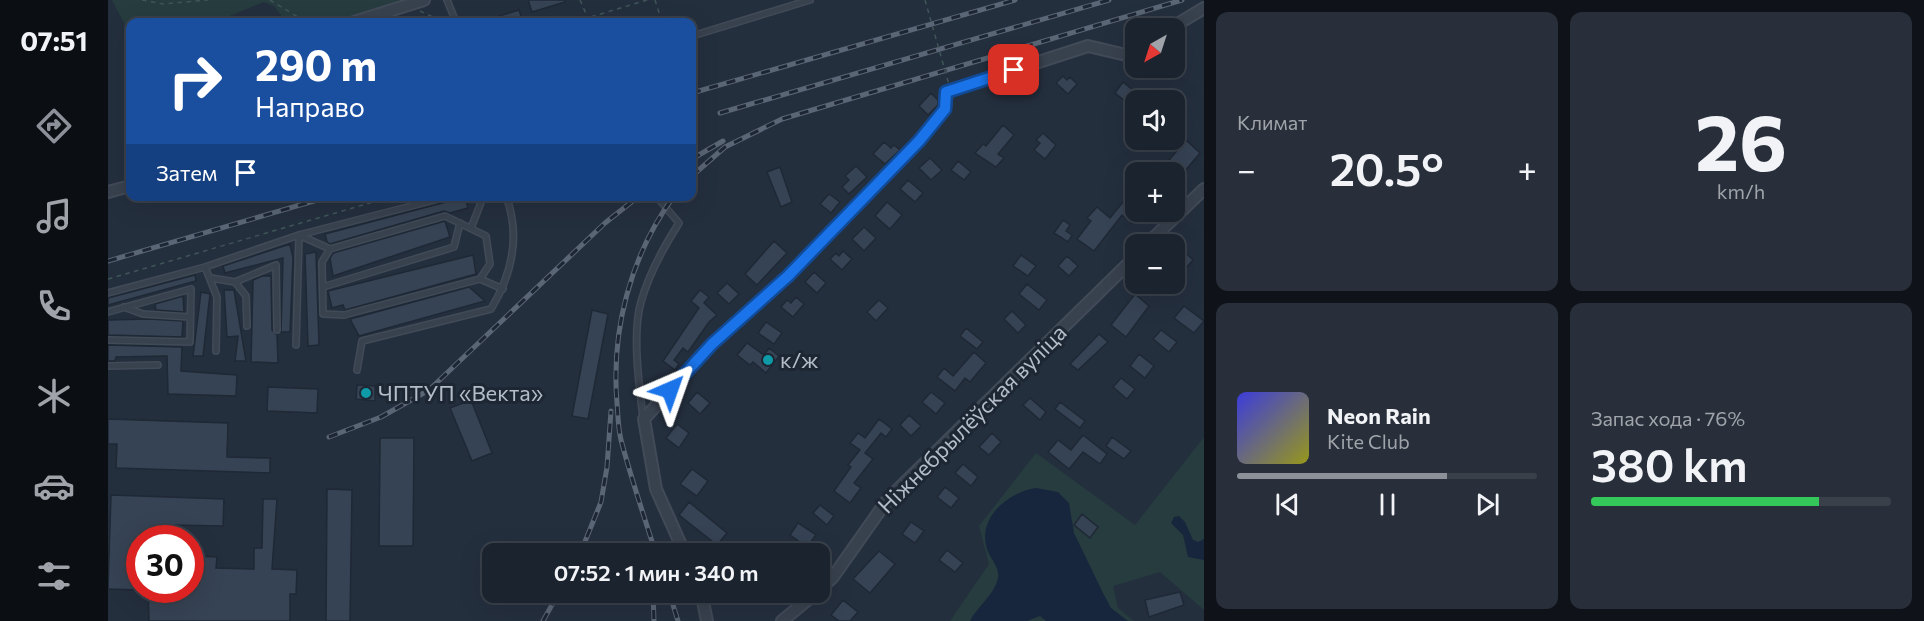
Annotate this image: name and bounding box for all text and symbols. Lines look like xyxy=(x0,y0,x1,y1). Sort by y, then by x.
north arrow xyxy=(1125,18,1185,78)
map controls xyxy=(1125,18,1185,294)
text: 07:51 xyxy=(20,24,88,57)
text: 290 m xyxy=(255,38,377,90)
icon: right xyxy=(156,42,234,120)
pin xyxy=(988,44,1039,95)
icon: arrive xyxy=(997,53,1030,86)
text: Направо xyxy=(255,90,365,123)
button: sound xyxy=(1125,90,1185,150)
text: 26 xyxy=(1695,92,1787,187)
icon: directions xyxy=(33,105,75,147)
text: Климат xyxy=(1237,110,1307,134)
text: 20.5° xyxy=(1330,140,1444,195)
text: − xyxy=(1237,148,1256,189)
text: + xyxy=(1518,148,1537,189)
icon: arrive xyxy=(229,156,262,189)
text: Затем xyxy=(156,159,217,186)
button: + xyxy=(1125,162,1185,222)
text: km/h xyxy=(1717,179,1765,203)
icon: music xyxy=(33,195,75,237)
button: − xyxy=(1125,234,1185,294)
icon: phone xyxy=(33,285,75,327)
street label: Ніжнебрылёўская вуліца xyxy=(872,319,1072,519)
place label: к/ж xyxy=(780,346,819,373)
marker: к/ж xyxy=(761,353,775,367)
position arrow xyxy=(638,358,702,422)
icon: climate xyxy=(33,375,75,417)
place label: ЧПТУП «Векта» xyxy=(378,379,543,406)
marker: ЧПТУП «Векта» xyxy=(359,386,373,400)
text: Neon Rain xyxy=(1327,402,1431,429)
text: Запас хода · 76% xyxy=(1591,406,1745,430)
text: Kite Club xyxy=(1327,429,1410,453)
text: 380 km xyxy=(1591,436,1748,491)
icon: car xyxy=(33,465,75,507)
icon: previous xyxy=(1271,488,1304,521)
icon: pause xyxy=(1371,488,1404,521)
icon: next xyxy=(1471,488,1504,521)
speed limit sign: 30 xyxy=(126,525,204,603)
icon: filters xyxy=(33,555,75,597)
text: 07:52 · 1 мин · 340 m xyxy=(554,559,758,586)

